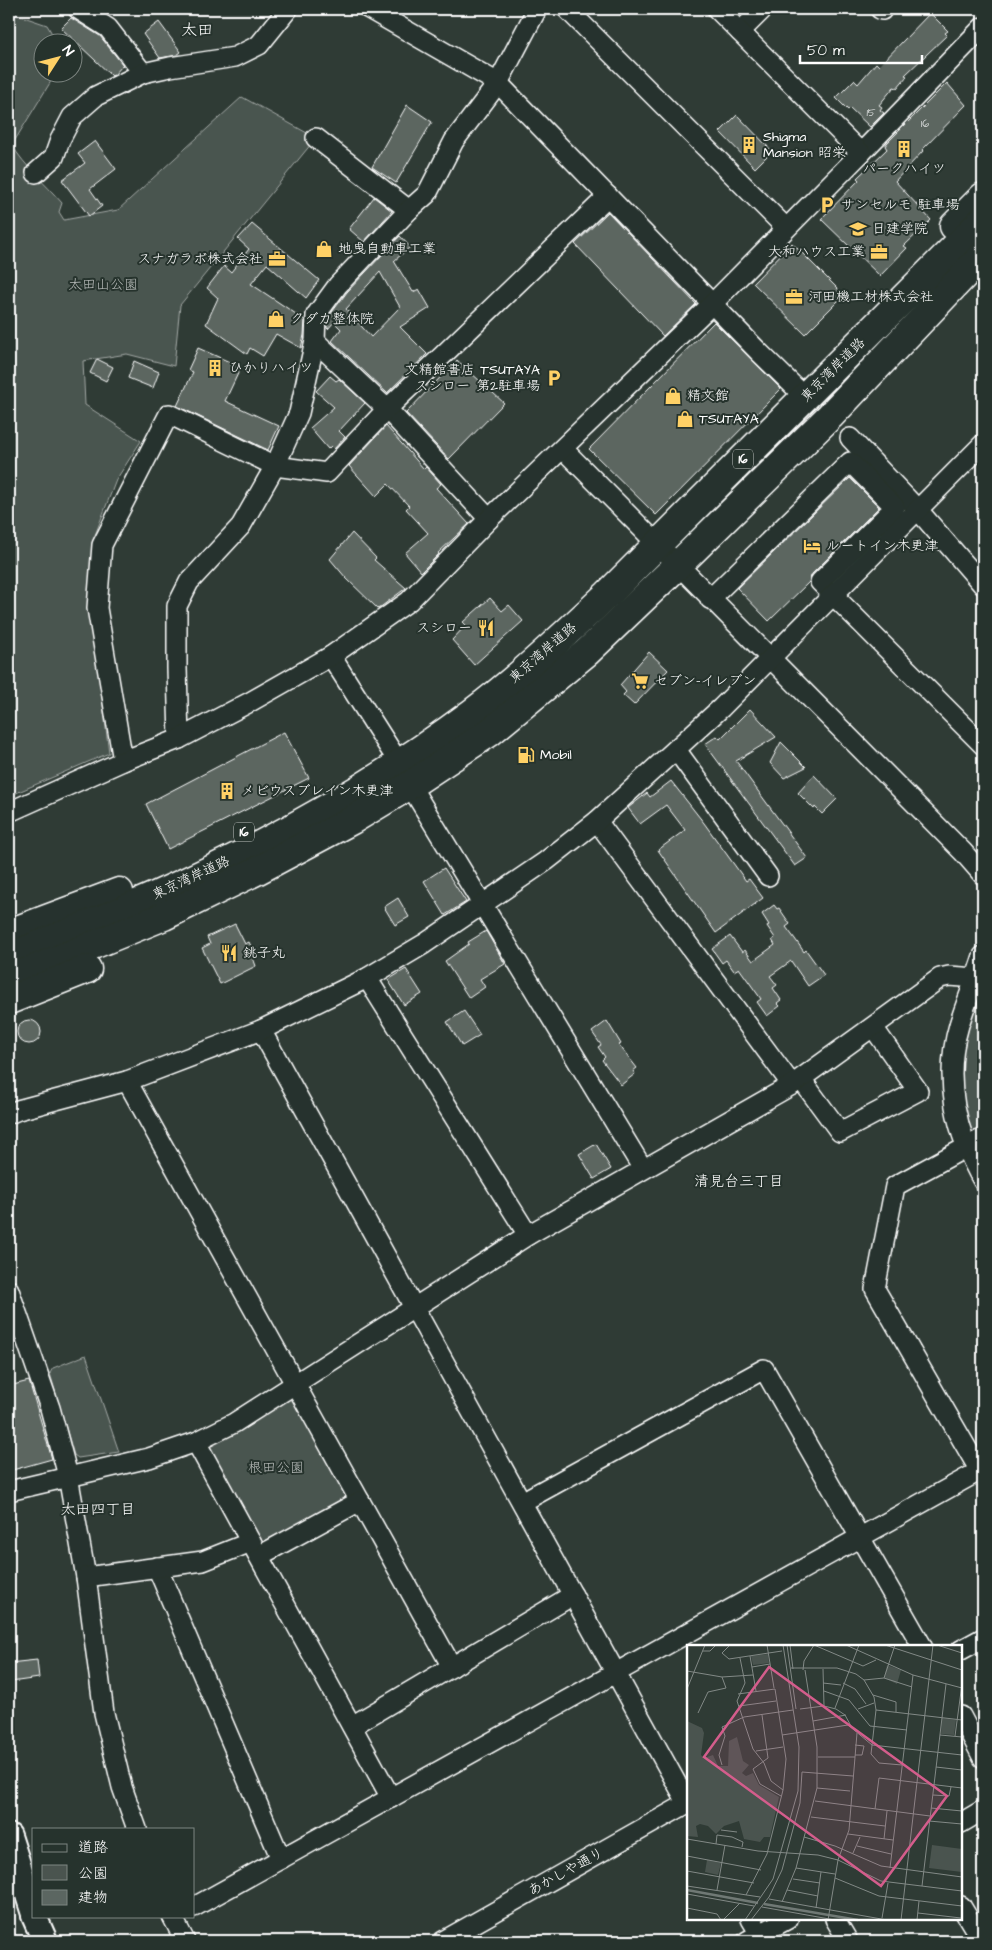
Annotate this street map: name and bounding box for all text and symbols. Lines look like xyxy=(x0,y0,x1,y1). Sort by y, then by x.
district label: 太田 xyxy=(181,19,213,41)
north arrow xyxy=(32,32,82,82)
scale bar xyxy=(800,32,922,64)
text: 50 m xyxy=(807,40,845,61)
text: N xyxy=(57,42,79,61)
house number: 15 xyxy=(866,105,876,120)
house number: 16 xyxy=(921,116,929,131)
place label: Shigma Mansion 昭栄 xyxy=(763,127,846,163)
building icon: Shigma Mansion 昭栄 xyxy=(739,135,759,155)
building icon: パークハイツ xyxy=(894,139,914,159)
place label: パークハイツ xyxy=(862,159,946,179)
parking icon: サンセルモ 駐車場 xyxy=(817,195,837,215)
place label: サンセルモ 駐車場 xyxy=(841,195,959,215)
school or university icon: 日建学院 xyxy=(848,219,868,239)
place label: 日建学院 xyxy=(872,219,928,239)
shop icon: 地曵自動車工業 xyxy=(314,239,334,259)
place label: 地曵自動車工業 xyxy=(338,239,436,259)
place label: 大和ハウス工業 xyxy=(768,242,865,262)
office icon: 大和ハウス工業 xyxy=(869,242,889,262)
place label: スナガラボ株式会社 xyxy=(137,249,263,269)
office icon: スナガラボ株式会社 xyxy=(267,249,287,269)
park label: 太田山公園 xyxy=(68,275,138,295)
office icon: 河田機工材株式会社 xyxy=(784,287,804,307)
place label: 河田機工材株式会社 xyxy=(808,287,934,307)
shop icon: クダカ整体院 xyxy=(266,309,286,329)
place label: クダカ整体院 xyxy=(290,309,374,329)
street label: 東京湾岸道路 xyxy=(796,333,870,407)
building icon: ひかりハイツ xyxy=(205,358,225,378)
place label: ひかりハイツ xyxy=(229,358,313,378)
place label: 文精館書店 TSUTAYA スシロー 第2駐車場 xyxy=(405,360,540,396)
parking icon: 文精館書店 TSUTAYA スシロー 第2駐車場 xyxy=(544,368,564,388)
shop icon: 精文館 xyxy=(663,386,683,406)
place label: 精文館 xyxy=(687,386,729,406)
shop icon: TSUTAYA xyxy=(675,409,695,429)
place label: TSUTAYA xyxy=(699,409,759,429)
road number: 16 xyxy=(733,449,753,468)
hotel icon: ルートイン木更津 xyxy=(802,536,822,556)
place label: ルートイン木更津 xyxy=(826,536,939,556)
place label: スシロー xyxy=(416,618,472,638)
restaurant icon: スシロー xyxy=(476,618,496,638)
street label: 東京湾岸道路 xyxy=(505,618,581,688)
supermarket icon: セブン-イレブン xyxy=(630,671,650,691)
place label: セブン-イレブン xyxy=(654,671,756,691)
fuel station icon: Mobil xyxy=(516,745,536,765)
place label: Mobil xyxy=(540,745,572,765)
building icon: メビウスブレイン木更津 xyxy=(217,781,237,801)
place label: メビウスブレイン木更津 xyxy=(241,781,394,801)
road number: 16 xyxy=(234,822,254,842)
street label: 東京湾岸道路 xyxy=(149,851,233,905)
restaurant icon: 銚子丸 xyxy=(219,943,239,963)
place label: 銚子丸 xyxy=(243,943,285,963)
district label: 清見台三丁目 xyxy=(694,1171,784,1192)
park label: 根田公園 xyxy=(248,1458,304,1478)
district label: 太田四丁目 xyxy=(60,1499,136,1520)
inset map xyxy=(687,1645,962,1920)
legend xyxy=(32,1828,195,1918)
text: 道路 xyxy=(78,1837,108,1858)
street label: あかしや通り xyxy=(525,1843,607,1901)
text: 公園 xyxy=(78,1863,108,1884)
text: 建物 xyxy=(78,1887,108,1908)

